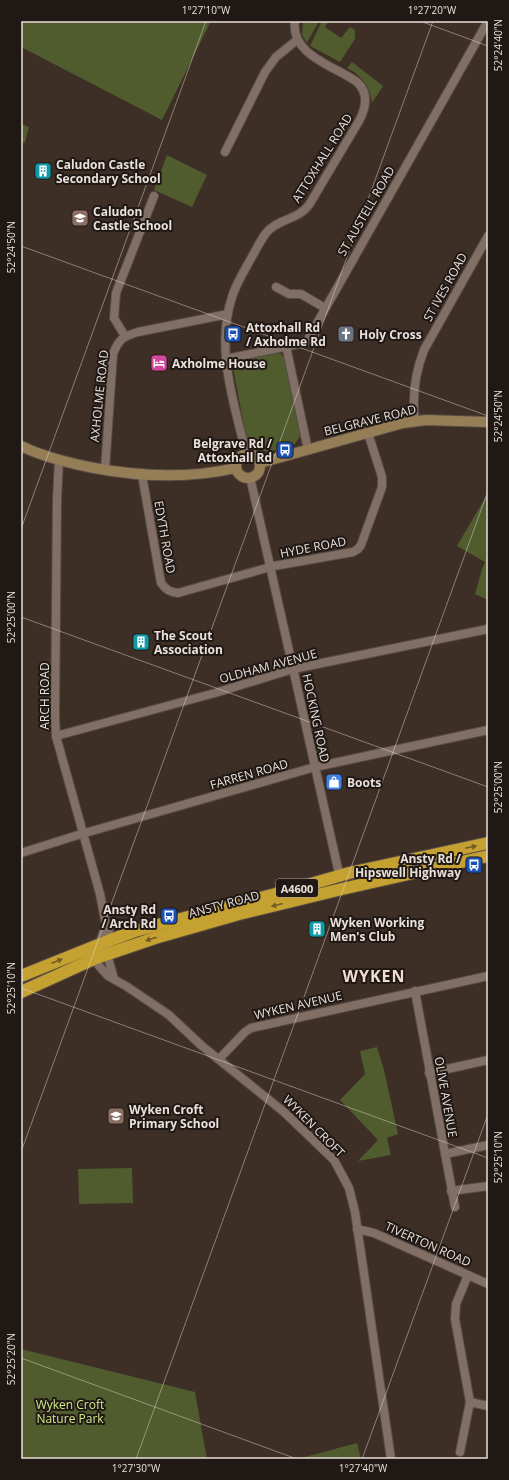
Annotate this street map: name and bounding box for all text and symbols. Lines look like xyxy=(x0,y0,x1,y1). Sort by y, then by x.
text: 1°27'10"W xyxy=(182,3,231,17)
text: 1°27'20"W xyxy=(408,3,457,17)
text: 52°24'40"N xyxy=(491,19,505,71)
street label: ATTOXHALL ROAD xyxy=(288,110,356,206)
place label: Caludon Castle Secondary School xyxy=(56,156,161,187)
building icon: Caludon Castle Secondary School xyxy=(33,161,53,181)
street label: ST AUSTELL ROAD xyxy=(333,163,399,259)
place label: Caludon Castle School xyxy=(93,203,172,234)
school or university icon: Caludon Castle School xyxy=(70,208,90,228)
text: 52°24'50"N xyxy=(4,221,18,273)
street label: ST IVES ROAD xyxy=(419,250,471,324)
place label: Attoxhall Rd / Axholme Rd xyxy=(246,319,326,350)
bus stop icon: Attoxhall Rd / Axholme Rd xyxy=(223,324,243,344)
church icon: Holy Cross xyxy=(336,324,356,344)
place label: Holy Cross xyxy=(359,326,422,343)
street label: AXHOLME ROAD xyxy=(86,349,112,443)
hotel icon: Axholme House xyxy=(149,353,169,373)
place label: Axholme House xyxy=(172,355,266,372)
text: 52°24'50"N xyxy=(491,390,505,442)
street label: BELGRAVE ROAD xyxy=(322,400,418,440)
place label: Belgrave Rd / Attoxhall Rd xyxy=(193,435,272,466)
bus stop icon: Belgrave Rd / Attoxhall Rd xyxy=(275,440,295,460)
street label: EDYTH ROAD xyxy=(150,499,180,575)
street label: HYDE ROAD xyxy=(278,532,348,562)
text: 52°25'00"N xyxy=(4,591,18,643)
place label: The Scout Association xyxy=(154,627,223,658)
building icon: The Scout Association xyxy=(131,632,151,652)
street label: OLDHAM AVENUE xyxy=(217,645,319,687)
street label: ARCH ROAD xyxy=(36,662,53,730)
street label: HOCKING ROAD xyxy=(298,672,334,764)
street label: FARREN ROAD xyxy=(208,755,290,793)
text: 52°25'00"N xyxy=(491,761,505,813)
shop icon: Boots xyxy=(324,772,344,792)
place label: Boots xyxy=(347,774,381,791)
one-way arrow xyxy=(465,843,477,849)
place label: Ansty Rd / Hipswell Highway xyxy=(355,850,461,881)
bus stop icon: Ansty Rd / Hipswell Highway xyxy=(464,855,484,875)
road number: A4600 xyxy=(276,879,318,897)
street label: ANSTY ROAD xyxy=(187,886,261,922)
place label: Ansty Rd / Arch Rd xyxy=(102,901,156,932)
one-way arrow xyxy=(271,903,283,909)
bus stop icon: Ansty Rd / Arch Rd xyxy=(159,906,179,926)
place label: Wyken Working Men's Club xyxy=(330,914,424,945)
building icon: Wyken Working Men's Club xyxy=(307,919,327,939)
one-way arrow xyxy=(145,936,157,942)
one-way arrow xyxy=(52,958,63,964)
text: 52°25'10"N xyxy=(4,962,18,1014)
district label: WYKEN xyxy=(342,965,406,987)
street label: WYKEN AVENUE xyxy=(252,987,344,1023)
street label: OLIVE AVENUE xyxy=(431,1055,461,1139)
street label: WYKEN CROFT xyxy=(279,1091,349,1161)
place label: Wyken Croft Primary School xyxy=(129,1101,219,1132)
school or university icon: Wyken Croft Primary School xyxy=(106,1106,126,1126)
text: 52°25'10"N xyxy=(491,1131,505,1183)
street label: TIVERTON ROAD xyxy=(382,1217,474,1271)
text: 52°25'20"N xyxy=(4,1333,18,1385)
park label: Wyken Croft Nature Park xyxy=(36,1396,104,1427)
text: 1°27'30"W xyxy=(112,1461,161,1475)
text: 1°27'40"W xyxy=(339,1461,388,1475)

